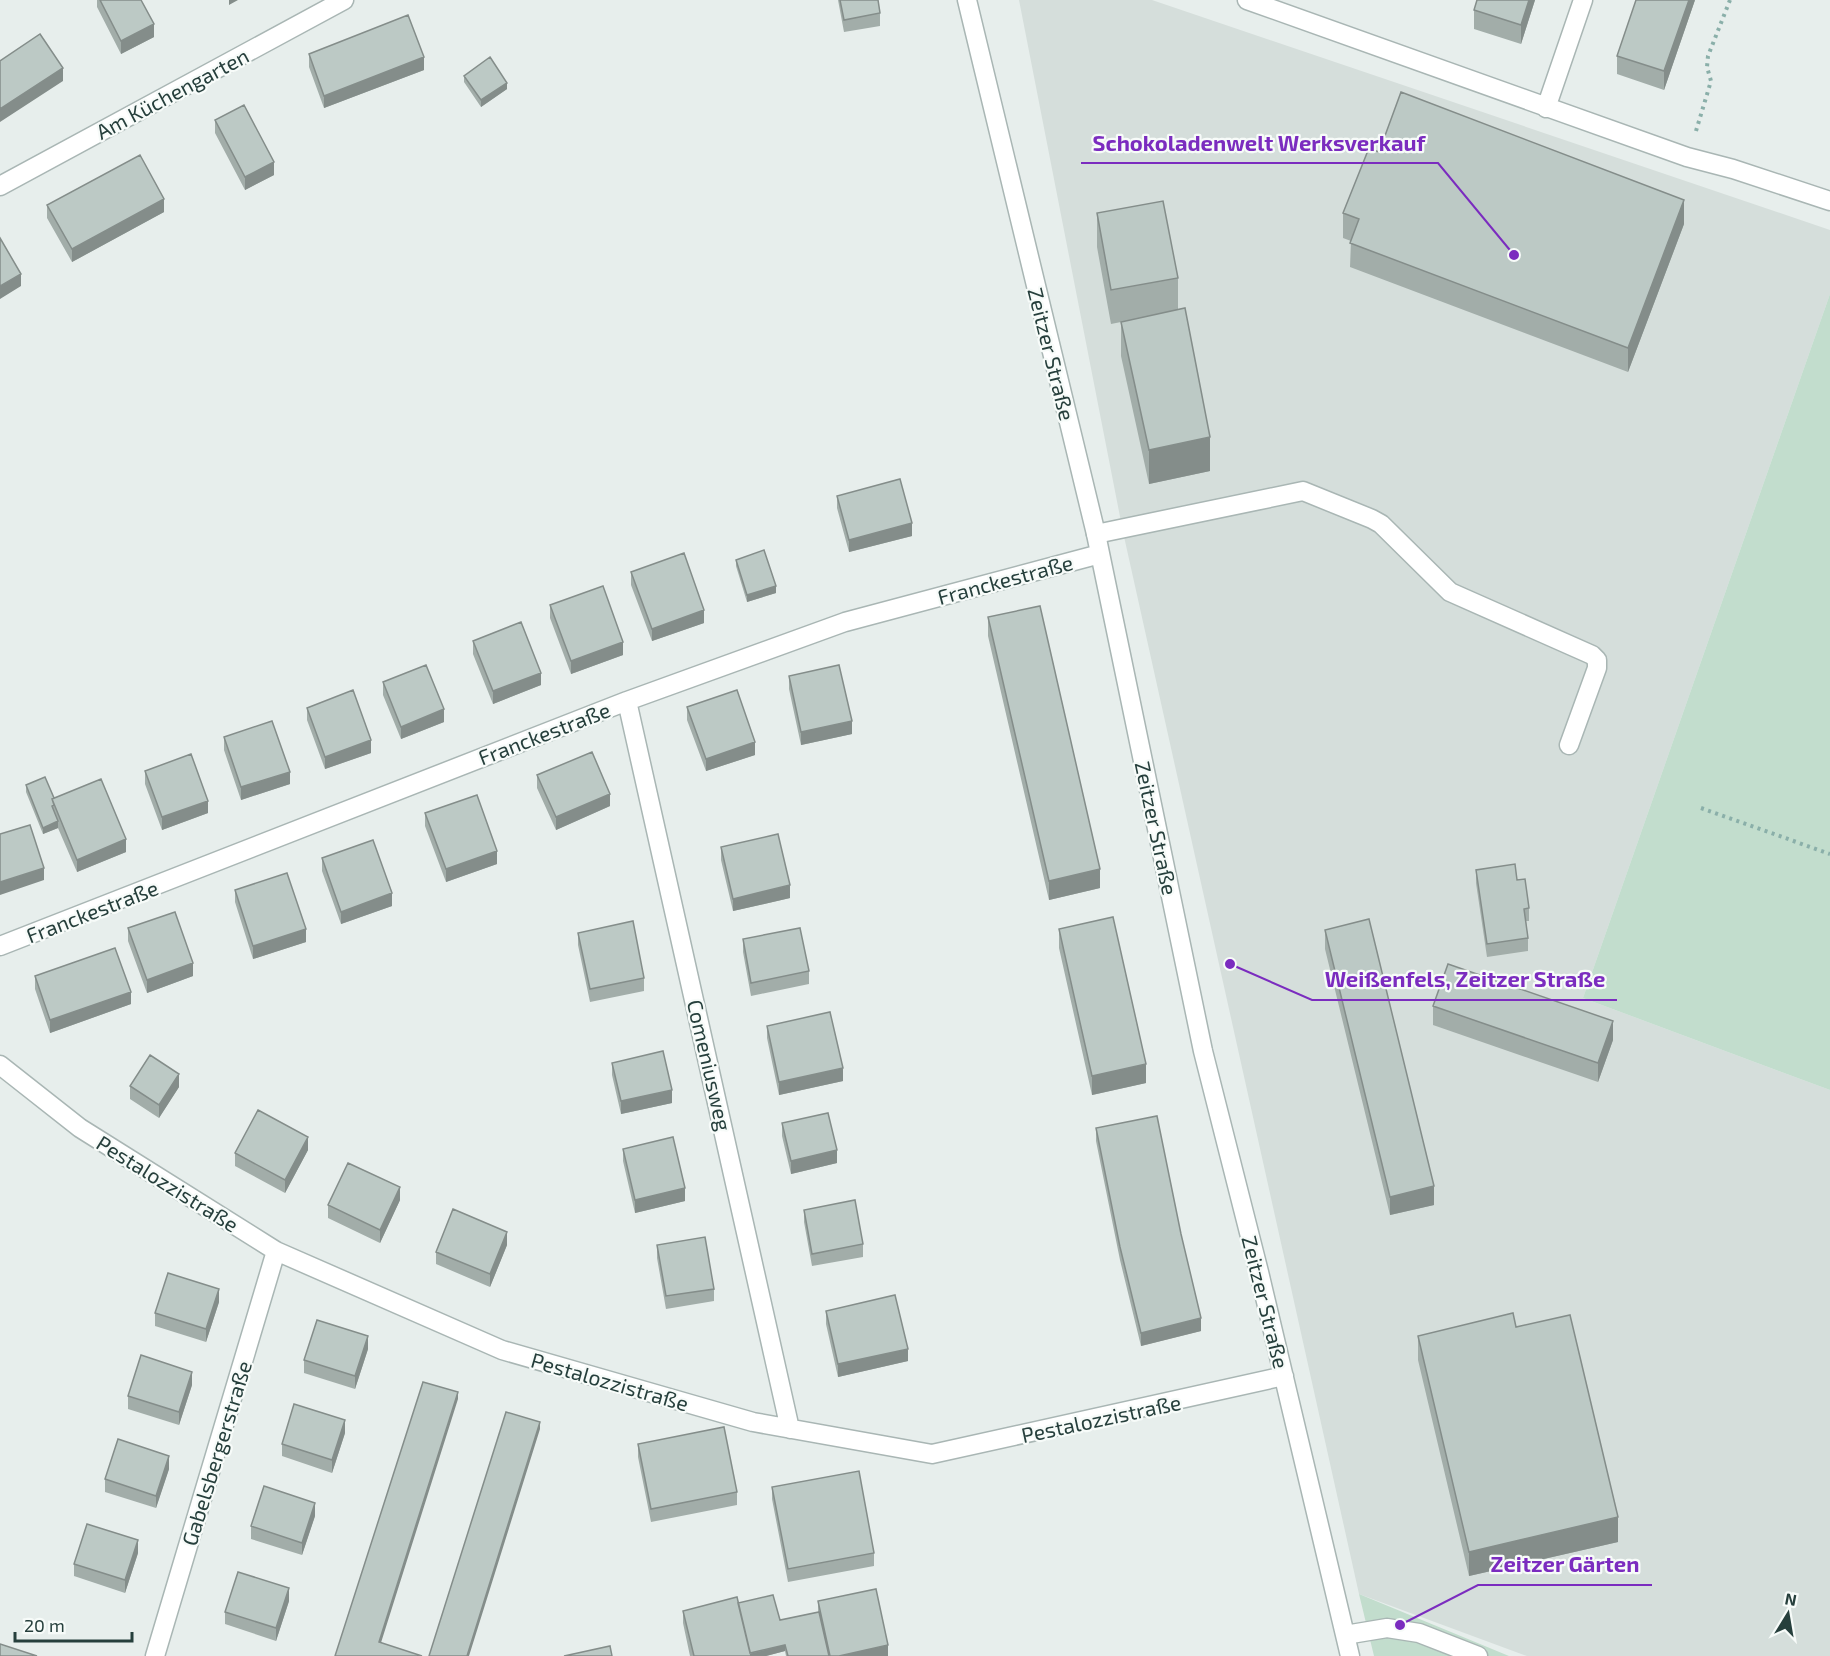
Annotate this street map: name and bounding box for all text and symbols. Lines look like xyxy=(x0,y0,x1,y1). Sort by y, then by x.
street label: Am Küchengarten xyxy=(91,42,253,144)
callout: Schokoladenwelt Werksverkauf xyxy=(1081,123,1438,163)
text: Schokoladenwelt Werksverkauf xyxy=(1093,129,1427,155)
street label: Zeitzer Straße xyxy=(1023,285,1081,423)
street label: Franckestraße xyxy=(935,549,1075,609)
street label: Franckestraße xyxy=(475,696,613,770)
street label: Zeitzer Straße xyxy=(1131,759,1183,897)
street label: Franckestraße xyxy=(23,874,161,948)
callout: Weißenfels, Zeitzer Straße xyxy=(1312,960,1617,1000)
text: Weißenfels, Zeitzer Straße xyxy=(1325,965,1605,991)
street label: Comeniusweg xyxy=(683,997,737,1133)
street label: Pestalozzistraße xyxy=(92,1129,244,1237)
street label: Zeitzer Straße xyxy=(1237,1233,1295,1371)
street label: Pestalozzistraße xyxy=(528,1347,692,1415)
street label: Gabelsbergerstraße xyxy=(176,1358,256,1548)
street label: Pestalozzistraße xyxy=(1019,1389,1183,1447)
callout: Zeitzer Gärten xyxy=(1478,1545,1652,1585)
text: Zeitzer Gärten xyxy=(1491,1550,1639,1576)
north arrow xyxy=(1758,1584,1818,1644)
text: N xyxy=(1783,1588,1798,1609)
scale bar xyxy=(15,1605,132,1643)
text: 20 m xyxy=(24,1614,65,1636)

